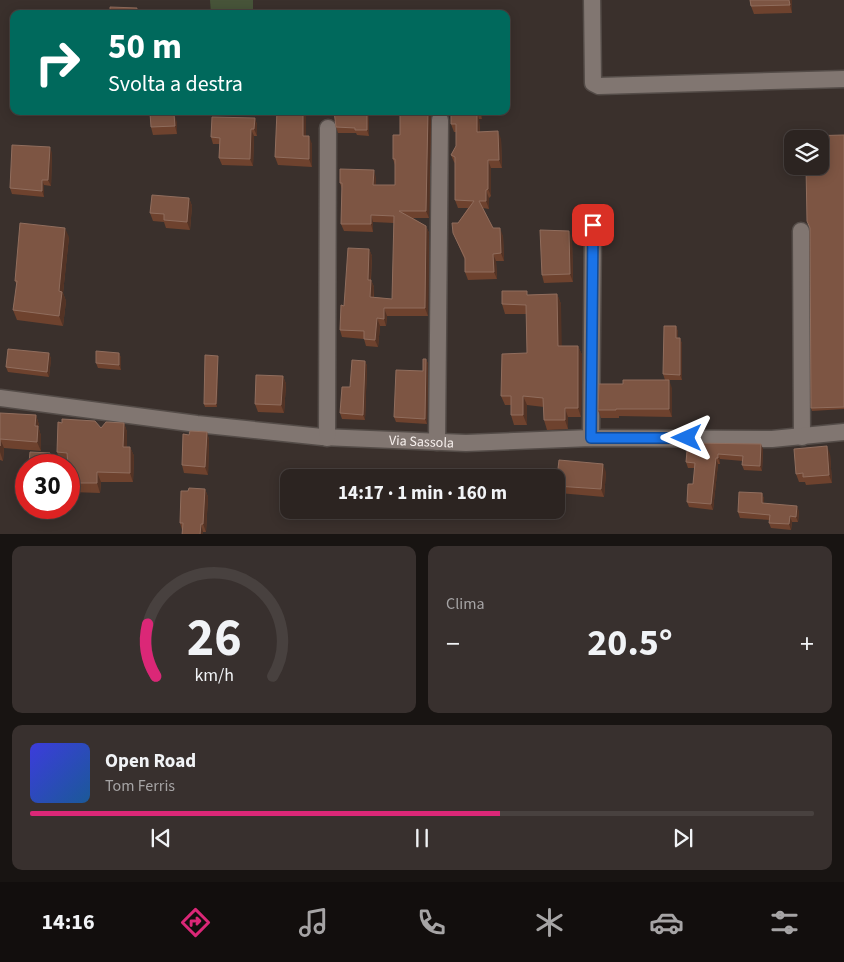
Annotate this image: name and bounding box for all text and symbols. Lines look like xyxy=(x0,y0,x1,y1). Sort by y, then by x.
text: 50 m xyxy=(108,22,182,72)
icon: right xyxy=(25,30,90,95)
text: Svolta a destra xyxy=(108,68,243,100)
map controls xyxy=(784,130,829,175)
button: layers xyxy=(784,130,829,175)
pin xyxy=(572,204,614,246)
icon: arrive xyxy=(579,211,607,239)
position arrow xyxy=(660,411,712,463)
street label: Via Sassola xyxy=(389,431,454,453)
speed limit sign: 30 xyxy=(15,454,80,519)
text: 14:17 · 1 min · 160 m xyxy=(338,480,507,507)
text: Clima xyxy=(446,593,484,615)
text: 26 xyxy=(187,602,241,676)
text: 20.5° xyxy=(587,616,673,670)
text: − xyxy=(446,624,460,664)
text: + xyxy=(800,624,814,664)
text: km/h xyxy=(194,663,234,688)
text: Open Road xyxy=(105,748,196,775)
text: Tom Ferris xyxy=(105,775,175,797)
icon: previous xyxy=(147,824,175,852)
icon: pause xyxy=(408,824,436,852)
icon: next xyxy=(669,824,697,852)
icon: directions xyxy=(178,905,213,940)
icon: music xyxy=(296,905,331,940)
icon: phone xyxy=(414,905,449,940)
icon: climate xyxy=(532,905,567,940)
icon: car xyxy=(649,905,684,940)
icon: filters xyxy=(767,905,802,940)
text: 14:16 xyxy=(41,906,95,938)

